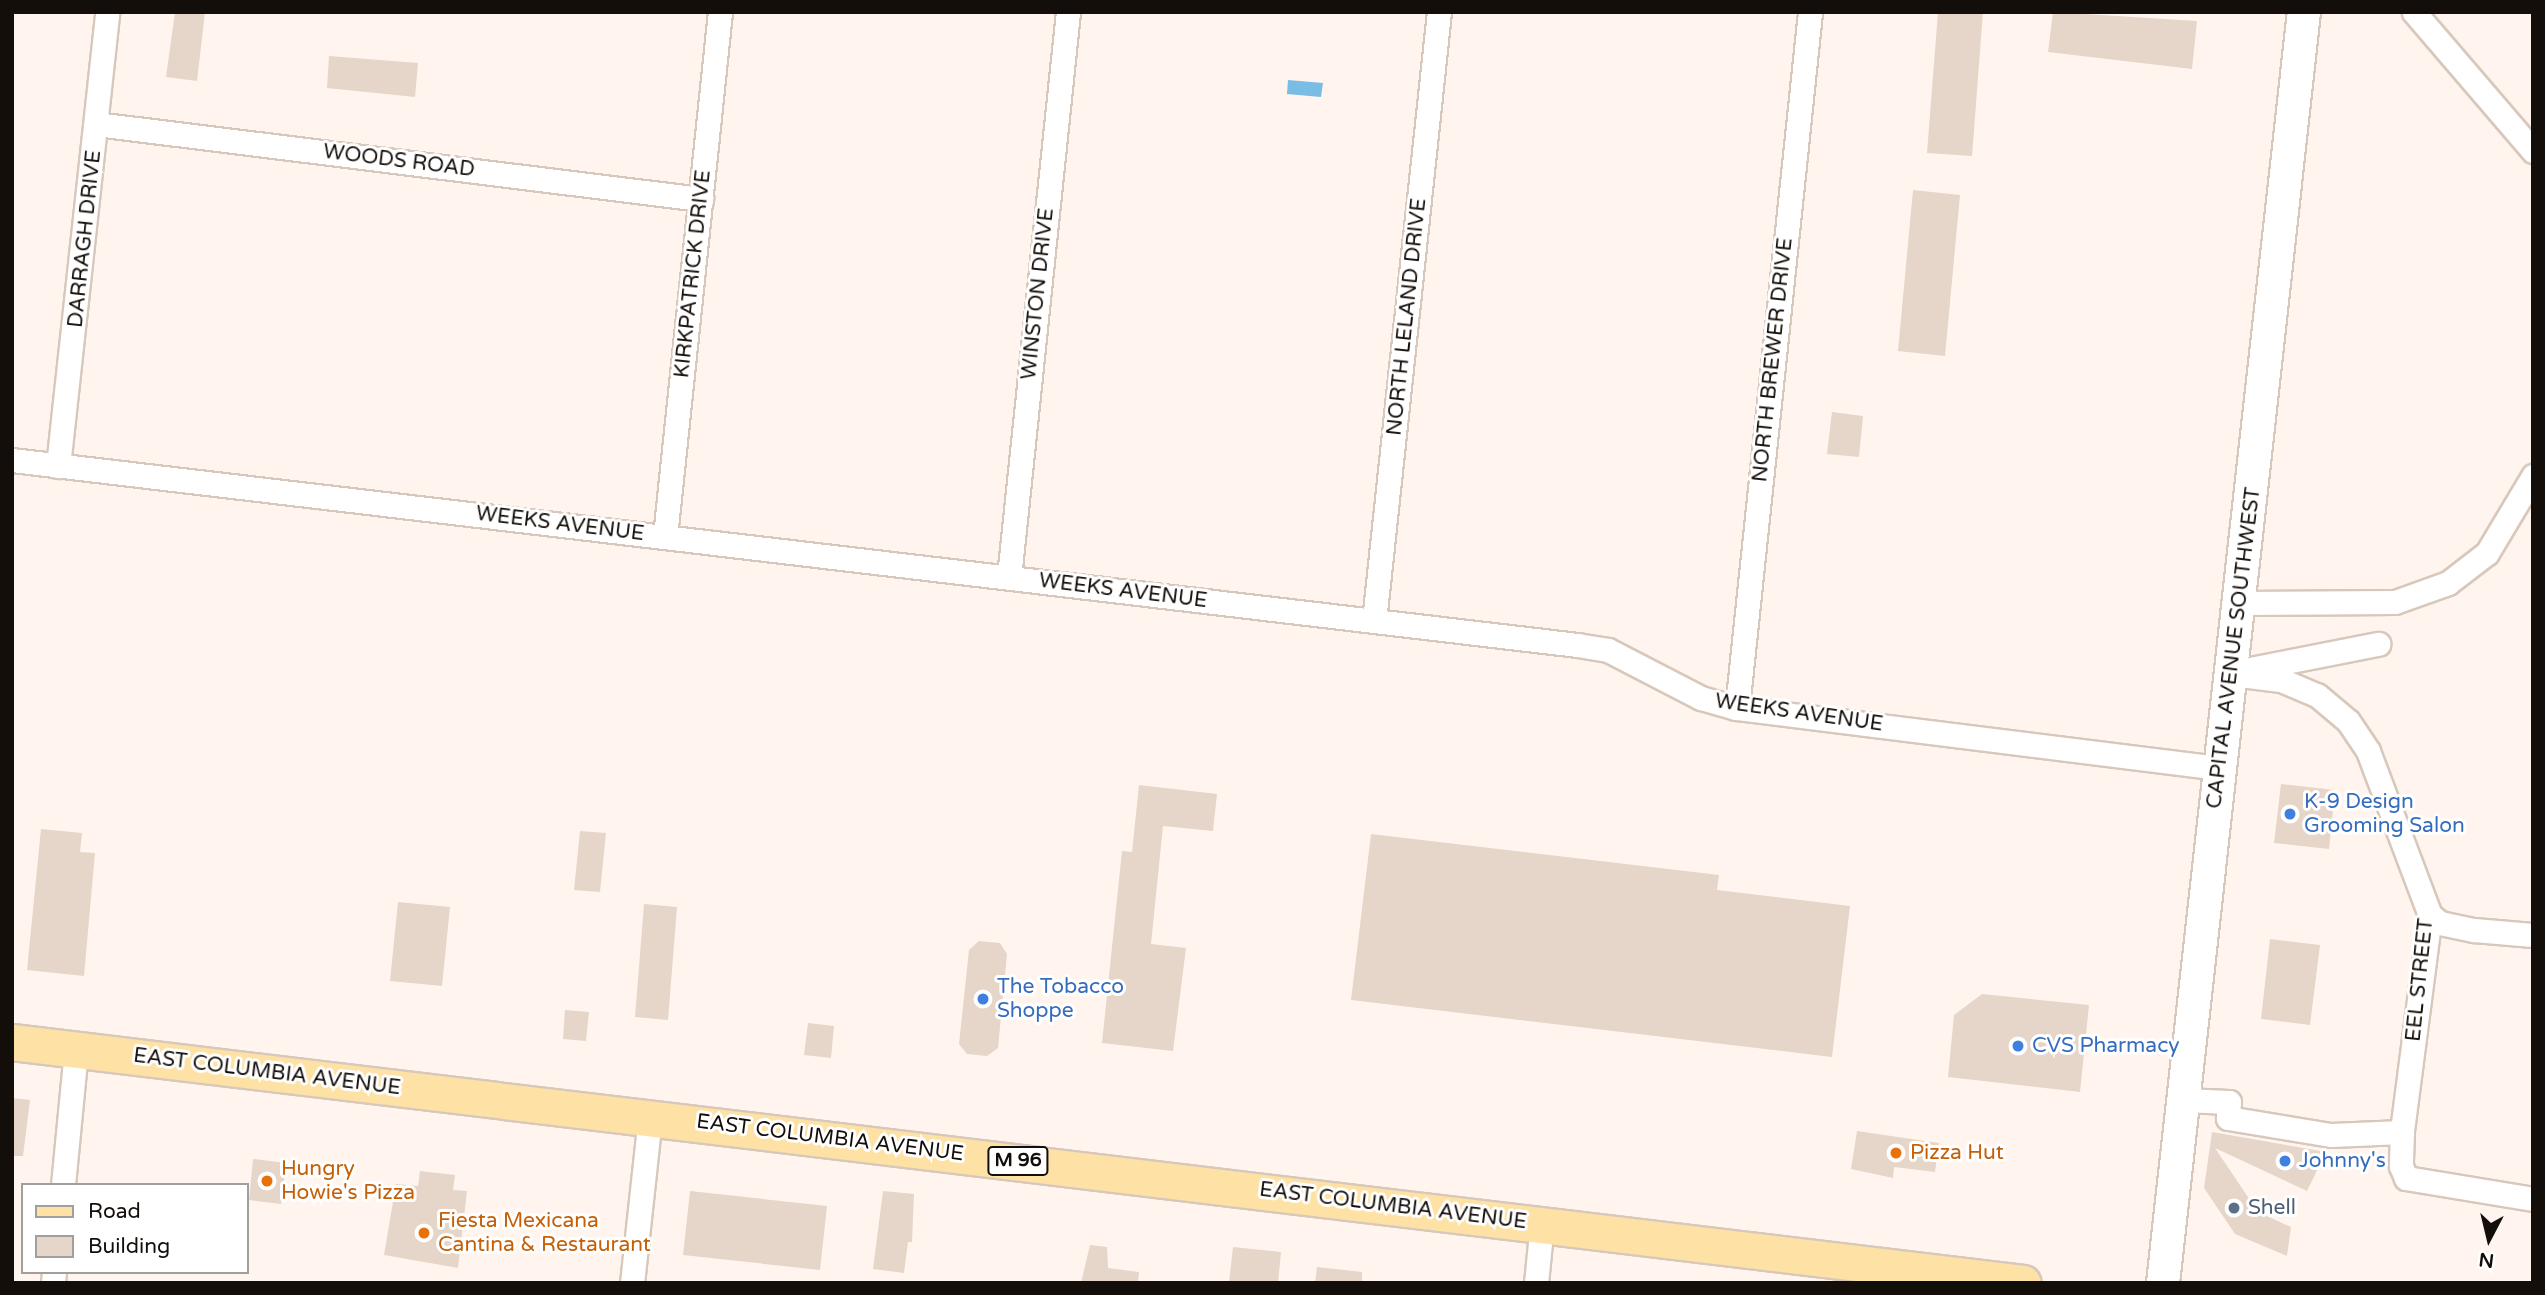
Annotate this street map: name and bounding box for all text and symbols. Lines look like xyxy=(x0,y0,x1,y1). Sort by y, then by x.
street label: WOODS ROAD xyxy=(322,139,476,183)
street label: DARRAGH DRIVE xyxy=(63,149,107,329)
street label: KIRKPATRICK DRIVE xyxy=(670,169,716,379)
street label: NORTH LELAND DRIVE xyxy=(1382,197,1432,437)
street label: WINSTON DRIVE xyxy=(1016,207,1060,381)
street label: NORTH BREWER DRIVE xyxy=(1748,237,1798,483)
street label: CAPITAL AVENUE SOUTHWEST xyxy=(2202,486,2266,810)
street label: WEEKS AVENUE xyxy=(474,501,646,547)
street label: WEEKS AVENUE xyxy=(1037,568,1209,614)
street label: WEEKS AVENUE xyxy=(1713,689,1885,737)
place label: K-9 Design Grooming Salon xyxy=(2304,789,2465,839)
marker: K-9 Design Grooming Salon xyxy=(2282,806,2298,822)
street label: EEL STREET xyxy=(2401,917,2439,1043)
place label: The Tobacco Shoppe xyxy=(997,974,1124,1024)
marker: The Tobacco Shoppe xyxy=(975,991,991,1007)
place label: CVS Pharmacy xyxy=(2032,1033,2180,1059)
marker: CVS Pharmacy xyxy=(2010,1038,2026,1054)
street label: EAST COLUMBIA AVENUE xyxy=(132,1043,402,1101)
street label: EAST COLUMBIA AVENUE xyxy=(695,1109,965,1167)
place label: Pizza Hut xyxy=(1910,1140,2004,1166)
marker: Pizza Hut xyxy=(1888,1145,1904,1161)
road number: M 96 xyxy=(986,1146,1050,1176)
place label: Johnny's xyxy=(2299,1148,2386,1174)
marker: Johnny's xyxy=(2277,1153,2293,1169)
place label: Hungry Howie's Pizza xyxy=(281,1156,415,1206)
marker: Hungry Howie's Pizza xyxy=(259,1173,275,1189)
street label: EAST COLUMBIA AVENUE xyxy=(1258,1177,1528,1235)
legend xyxy=(21,1183,248,1274)
place label: Shell xyxy=(2248,1195,2296,1221)
text: Road xyxy=(88,1199,141,1224)
marker: Shell xyxy=(2226,1200,2242,1216)
north arrow xyxy=(2454,1204,2524,1274)
place label: Fiesta Mexicana Cantina & Restaurant xyxy=(438,1208,651,1258)
marker: Fiesta Mexicana Cantina & Restaurant xyxy=(416,1225,432,1241)
text: Building xyxy=(88,1234,170,1259)
text: N xyxy=(2478,1248,2495,1272)

